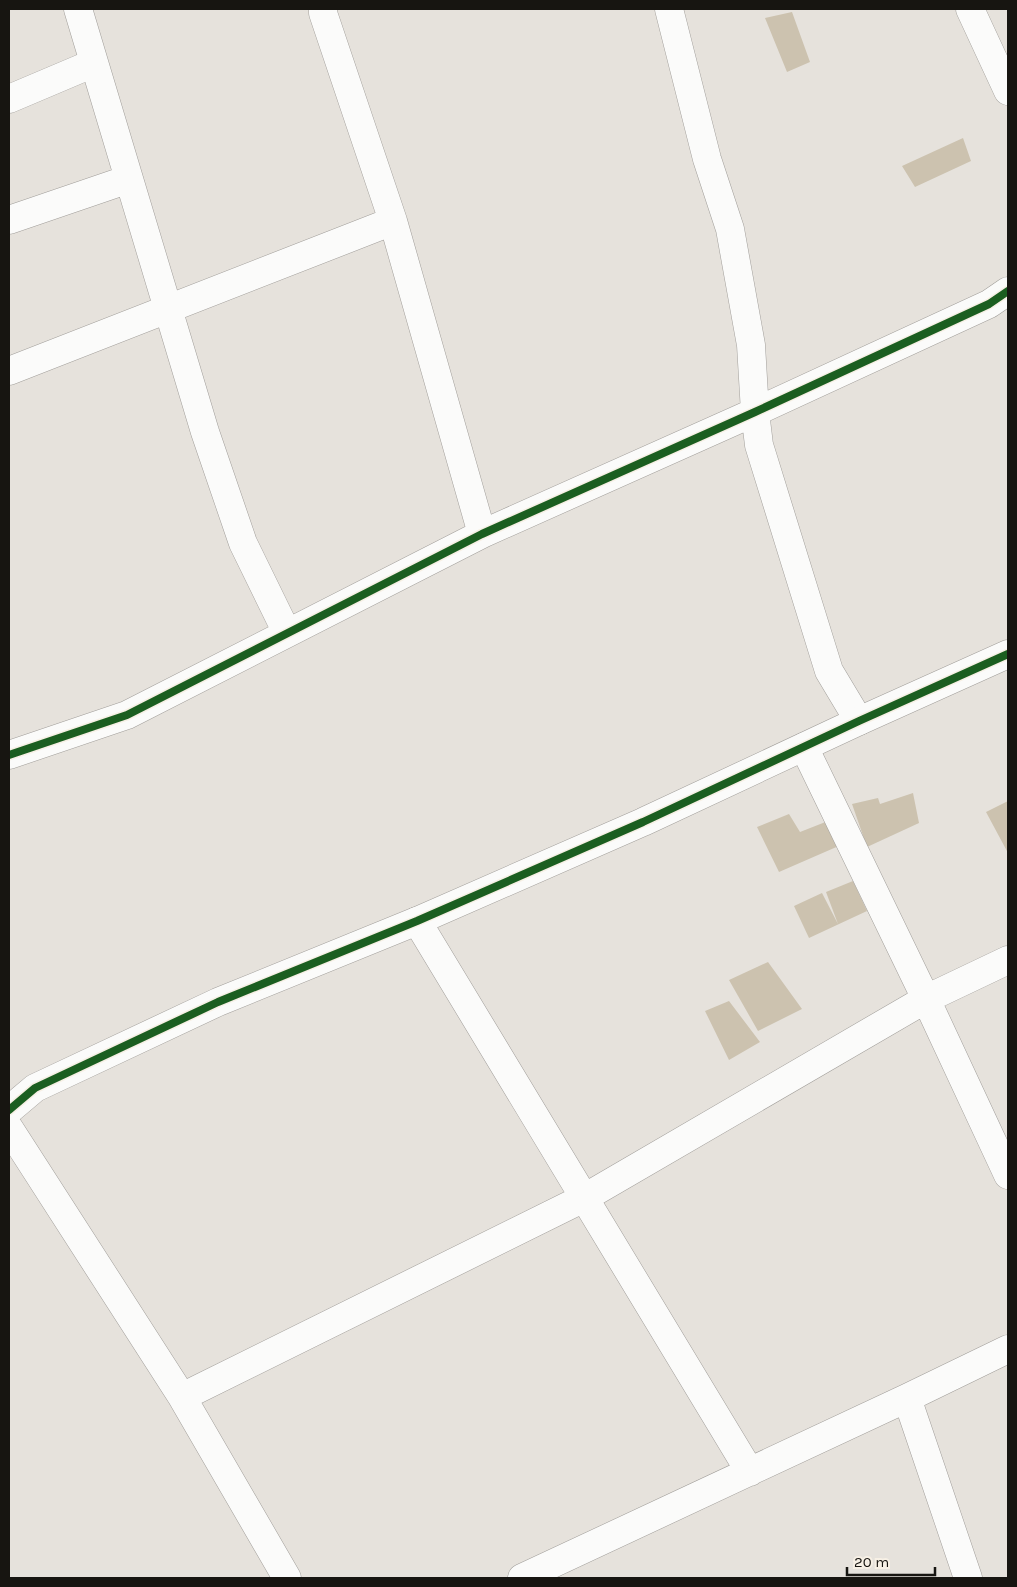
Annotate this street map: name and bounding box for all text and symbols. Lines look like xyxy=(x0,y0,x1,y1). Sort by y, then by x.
scale bar xyxy=(847,1544,934,1576)
text: 20 m xyxy=(854,1553,889,1571)

